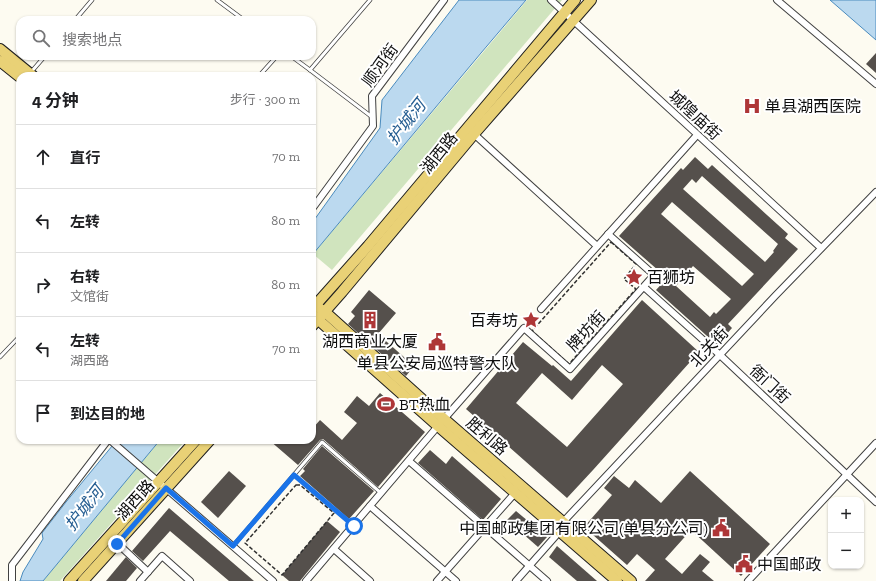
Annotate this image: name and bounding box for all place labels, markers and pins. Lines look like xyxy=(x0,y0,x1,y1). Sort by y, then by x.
hospital icon: 单县湖西医院 xyxy=(742,96,762,116)
place label: 单县湖西医院 xyxy=(765,97,861,116)
place icon: 百狮坊 xyxy=(624,267,644,287)
place label: 百狮坊 xyxy=(647,268,695,287)
building icon: 湖西商业大厦 xyxy=(360,310,380,330)
place icon: 百寿坊 xyxy=(521,310,541,330)
place label: 百寿坊 xyxy=(470,311,518,330)
place label: 湖西商业大厦 xyxy=(322,332,418,351)
public building icon: 单县公安局巡特警大队 xyxy=(427,332,447,352)
place label: 单县公安局巡特警大队 xyxy=(357,354,517,373)
sports icon: BT热血 xyxy=(376,394,396,414)
place label: BT热血 xyxy=(399,395,451,414)
public building icon: 中国邮政集团有限公司(单县分公司) xyxy=(711,518,731,538)
place label: 中国邮政集团有限公司(单县分公司) xyxy=(459,519,708,538)
public building icon: 中国邮政 xyxy=(734,554,754,574)
place label: 中国邮政 xyxy=(757,555,821,574)

